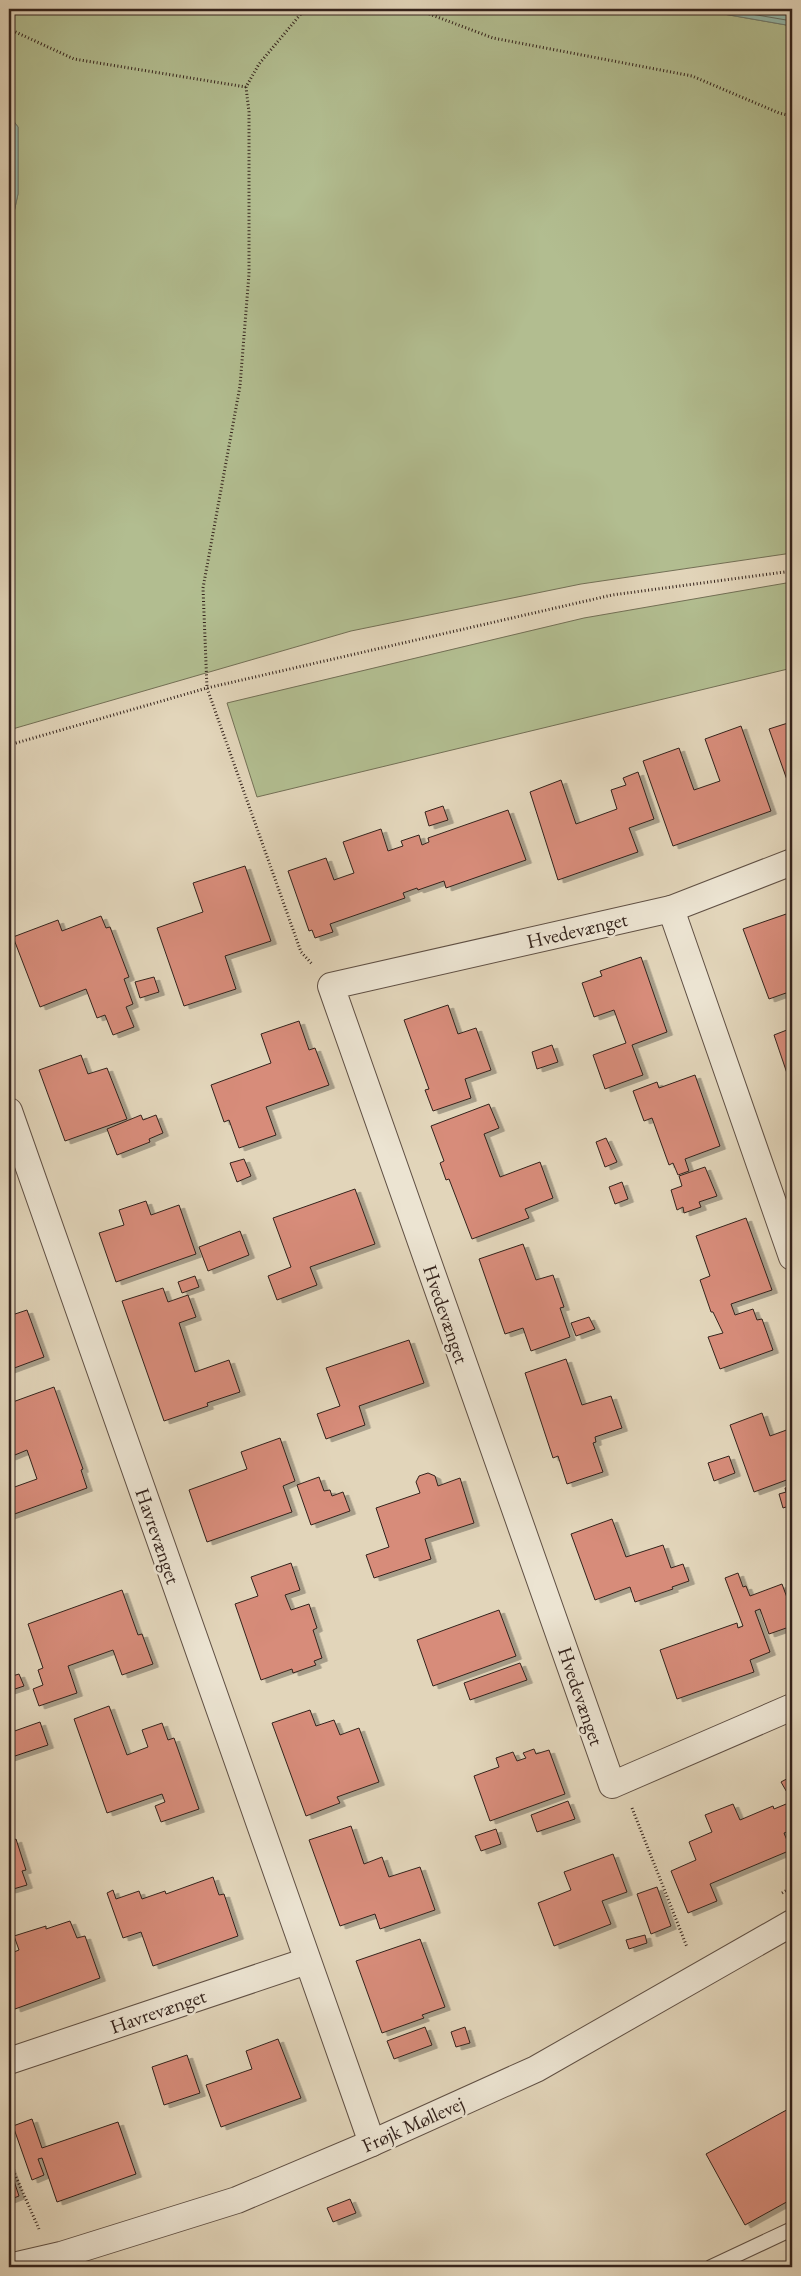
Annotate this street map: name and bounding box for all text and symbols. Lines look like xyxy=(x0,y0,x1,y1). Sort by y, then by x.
street label: Hvedevænget xyxy=(524,906,631,954)
street label: Hvedevænget xyxy=(417,1261,475,1368)
street label: Havrevænget xyxy=(129,1485,187,1588)
street label: Hvedevænget xyxy=(552,1643,610,1750)
street label: Havrevænget xyxy=(107,1982,210,2040)
street label: Frøjk Møllevej xyxy=(358,2090,468,2158)

